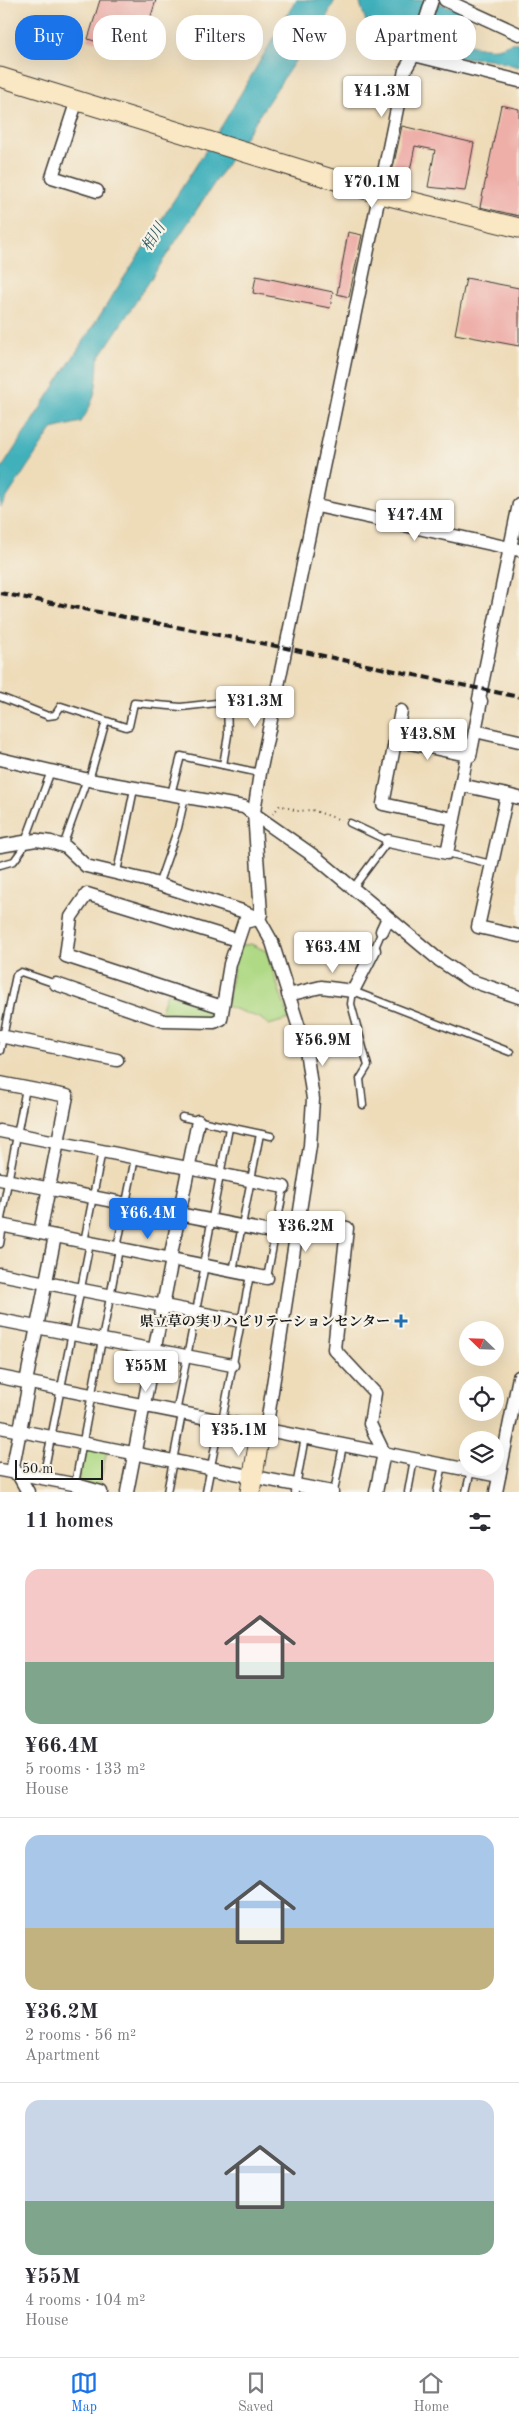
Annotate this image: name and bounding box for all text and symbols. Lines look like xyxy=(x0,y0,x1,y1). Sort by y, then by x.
chip: Buy xyxy=(15,15,83,60)
chip: Rent xyxy=(93,15,166,60)
chip: Filters xyxy=(176,15,263,60)
chip: New xyxy=(273,15,346,60)
chip: Apartment xyxy=(356,15,476,60)
pin: ¥41.3M xyxy=(341,76,423,118)
text: ¥41.3M xyxy=(354,84,410,100)
pin: ¥70.1M xyxy=(331,166,413,209)
text: ¥70.1M xyxy=(344,175,400,191)
water label: 相川 xyxy=(138,218,170,254)
pin: ¥47.4M xyxy=(374,500,456,542)
text: ¥47.4M xyxy=(387,508,443,524)
pin: ¥31.3M xyxy=(214,686,296,728)
text: ¥31.3M xyxy=(227,694,283,710)
pin: ¥43.8M xyxy=(387,718,469,761)
text: ¥43.8M xyxy=(400,727,456,743)
pin: ¥63.4M xyxy=(292,932,374,974)
text: ¥63.4M xyxy=(305,940,361,956)
pin: ¥56.9M xyxy=(282,1024,364,1067)
text: ¥56.9M xyxy=(295,1033,351,1049)
pin: ¥66.4M xyxy=(107,1198,189,1240)
text: ¥66.4M xyxy=(120,1206,176,1222)
pin: ¥36.2M xyxy=(265,1210,347,1253)
text: ¥36.2M xyxy=(278,1219,334,1235)
place label: 県立草の実リハビリテーションセンター xyxy=(140,1313,390,1329)
marker: 県立草の実リハビリテーションセンター xyxy=(394,1314,408,1328)
north arrow xyxy=(459,1321,504,1366)
map controls xyxy=(459,1321,504,1476)
pin: ¥55M xyxy=(116,1350,176,1393)
text: ¥55M xyxy=(125,1359,167,1375)
button: locate xyxy=(459,1376,504,1421)
pin: ¥35.1M xyxy=(198,1414,280,1457)
text: ¥35.1M xyxy=(211,1423,267,1439)
button: layers xyxy=(459,1431,504,1476)
scale bar xyxy=(15,1457,102,1480)
text: 50 m xyxy=(22,1462,53,1476)
icon: filters xyxy=(466,1508,494,1536)
text: 11 homes xyxy=(25,1511,113,1532)
icon: home xyxy=(215,1602,305,1692)
text: ¥66.4M xyxy=(25,1736,98,1757)
text: 5 rooms · 133 m² xyxy=(25,1762,145,1778)
text: House xyxy=(25,1782,68,1798)
icon: home xyxy=(215,1867,305,1957)
text: ¥36.2M xyxy=(25,2002,98,2023)
text: 2 rooms · 56 m² xyxy=(25,2028,136,2044)
text: Apartment xyxy=(25,2048,100,2064)
icon: home xyxy=(215,2132,305,2222)
text: ¥55M xyxy=(25,2267,80,2288)
text: 4 rooms · 104 m² xyxy=(25,2293,145,2309)
text: House xyxy=(25,2313,68,2329)
tab: Map xyxy=(70,2369,98,2416)
tab: Saved xyxy=(238,2369,274,2416)
tab: Home xyxy=(413,2369,449,2416)

